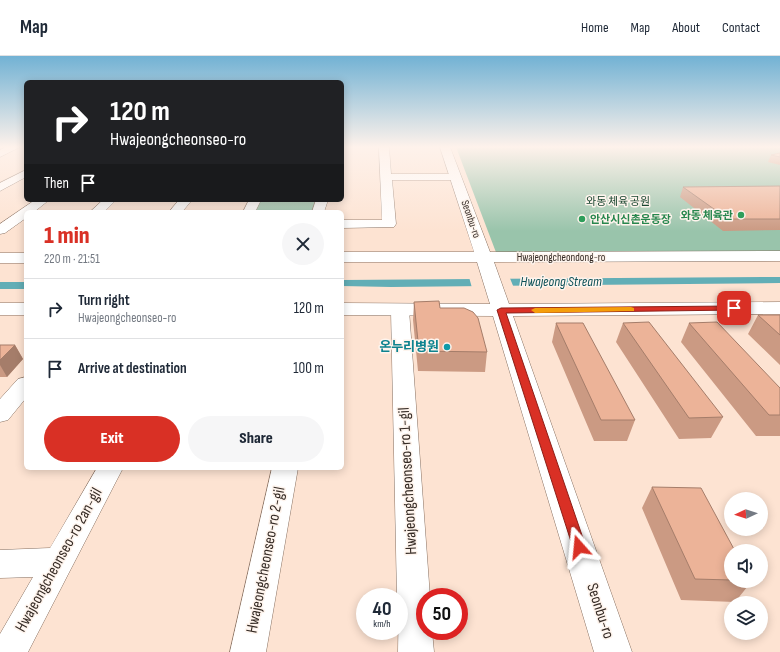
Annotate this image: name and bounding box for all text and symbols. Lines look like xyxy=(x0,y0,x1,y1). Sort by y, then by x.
text: Map xyxy=(20,16,48,39)
text: Home xyxy=(581,19,609,36)
text: Map xyxy=(631,19,650,36)
text: About xyxy=(672,19,700,36)
text: Contact xyxy=(722,19,760,36)
text: 120 m xyxy=(110,95,170,128)
icon: right xyxy=(44,96,96,148)
text: Hwajeongcheonseo-ro xyxy=(110,129,246,150)
icon: arrive xyxy=(77,172,99,194)
text: Then xyxy=(44,174,69,193)
park label: 와동 체육 공원 xyxy=(586,195,650,208)
street label: Seonbu-ro xyxy=(458,198,484,240)
place label: 와동 체육관 xyxy=(681,209,733,222)
marker: 와동 체육관 xyxy=(736,210,746,220)
place label: 안산시신촌운동장 xyxy=(590,213,671,226)
marker: 안산시신촌운동장 xyxy=(577,214,587,224)
text: 1 min xyxy=(44,221,90,250)
button: close xyxy=(282,223,324,265)
text: 220 m · 21:51 xyxy=(44,251,100,267)
street label: Hwajeongcheondong-ro xyxy=(517,251,606,264)
water label: Hwajeong Stream xyxy=(520,273,602,290)
text: Turn right xyxy=(78,291,130,310)
pin xyxy=(717,291,751,325)
icon: arrive xyxy=(723,297,745,319)
icon: right xyxy=(44,298,66,320)
text: 120 m xyxy=(294,299,324,318)
text: Hwajeongcheonseo-ro xyxy=(78,310,176,326)
place label: 온누리병원 xyxy=(379,339,439,355)
marker: 온누리병원 xyxy=(442,342,452,352)
icon: arrive xyxy=(44,358,66,380)
text: Arrive at destination xyxy=(78,359,187,378)
text: 100 m xyxy=(293,359,324,378)
street label: Hwajeongcheonseo-ro 1-gil xyxy=(395,407,421,555)
button: Exit xyxy=(44,416,180,462)
button: Share xyxy=(188,416,324,462)
street label: Hwajeongcheonseo-ro 2an-gil xyxy=(11,485,107,635)
street label: Hwajeongcheonseo-ro 2-gil xyxy=(242,485,290,635)
north arrow xyxy=(724,492,768,536)
map controls xyxy=(724,492,768,640)
position arrow xyxy=(558,526,600,568)
button: sound xyxy=(724,544,768,588)
street label: Seonbu-ro xyxy=(582,581,618,641)
speed limit sign: 50 xyxy=(416,588,468,640)
button: layers xyxy=(724,596,768,640)
text: 40 xyxy=(373,597,391,621)
text: km/h xyxy=(373,618,391,630)

